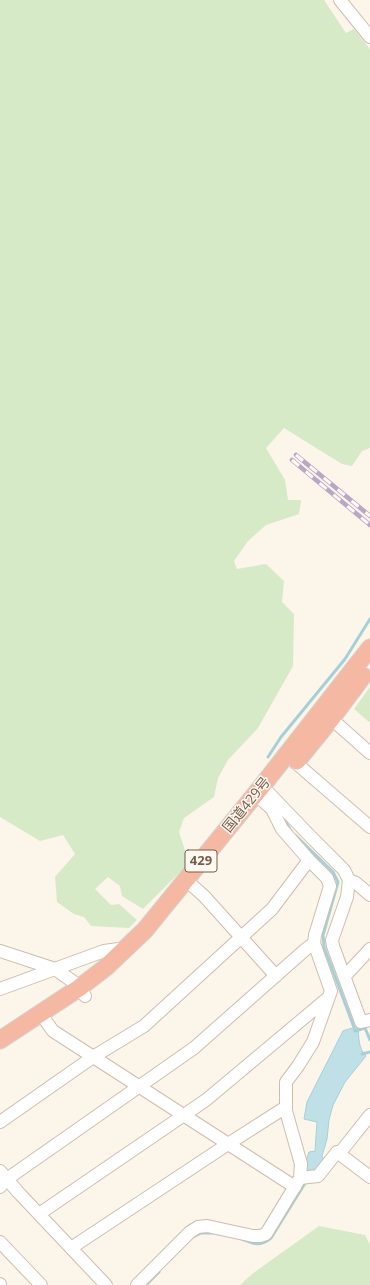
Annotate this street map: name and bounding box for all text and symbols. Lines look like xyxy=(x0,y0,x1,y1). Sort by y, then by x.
street label: 国道429号 xyxy=(220,774,274,836)
road number: 429 xyxy=(185,850,217,872)

